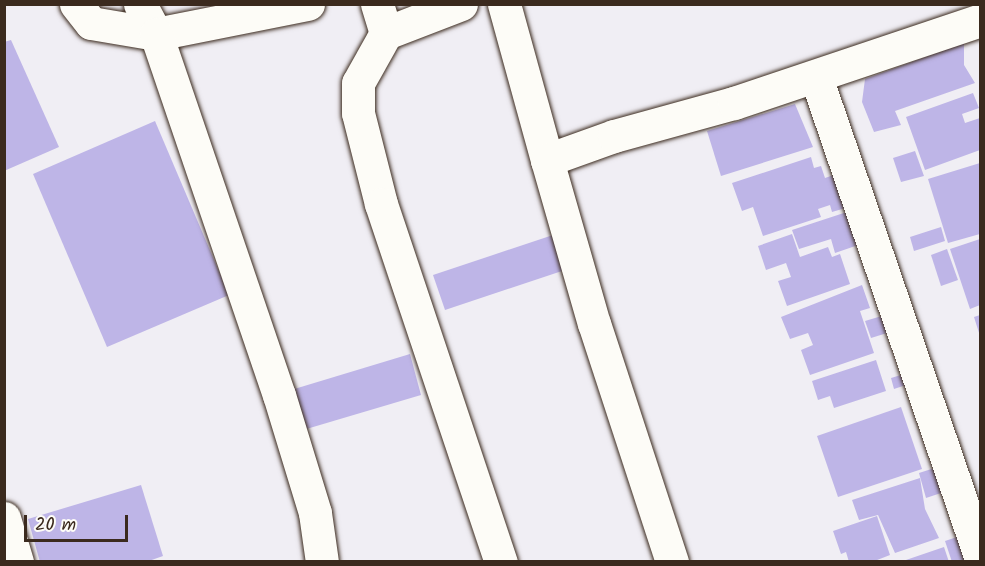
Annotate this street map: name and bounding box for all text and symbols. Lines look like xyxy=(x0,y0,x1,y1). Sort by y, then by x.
scale bar xyxy=(27,503,130,541)
text: 20 m xyxy=(35,511,76,540)

